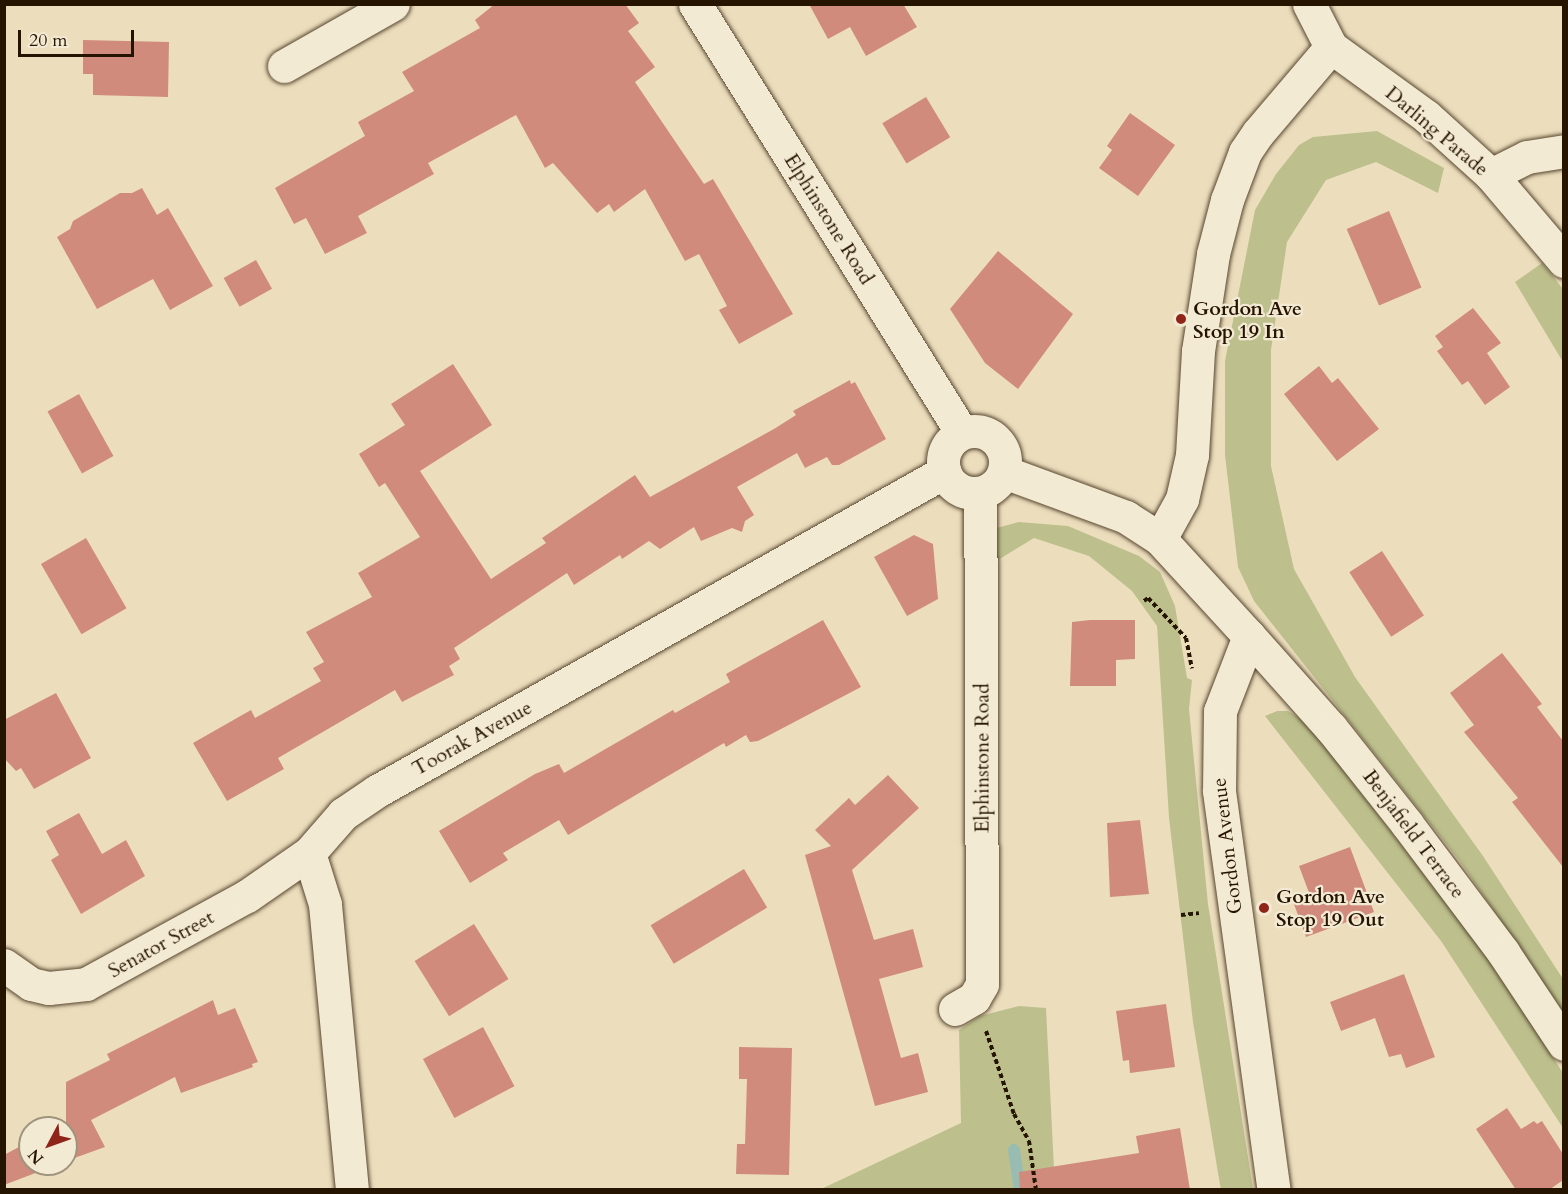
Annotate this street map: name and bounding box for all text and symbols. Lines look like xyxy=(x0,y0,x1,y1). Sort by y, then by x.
scale bar xyxy=(21,18,136,56)
text: 20 m xyxy=(29,28,68,53)
street label: Darling Parade xyxy=(1381,81,1493,181)
street label: Elphinstone Road xyxy=(779,149,879,289)
place label: Gordon Ave Stop 19 In xyxy=(1193,296,1302,343)
marker: Gordon Ave Stop 19 In xyxy=(1174,312,1188,326)
street label: Elphinstone Road xyxy=(970,683,994,833)
street label: Toorak Avenue xyxy=(408,695,536,781)
street label: Benjafield Terrace xyxy=(1358,765,1470,903)
street label: Gordon Avenue xyxy=(1207,777,1247,915)
place label: Gordon Ave Stop 19 Out xyxy=(1276,885,1385,932)
marker: Gordon Ave Stop 19 Out xyxy=(1257,901,1271,915)
street label: Senator Street xyxy=(104,905,218,983)
north arrow xyxy=(18,1116,78,1176)
text: N xyxy=(23,1144,49,1169)

